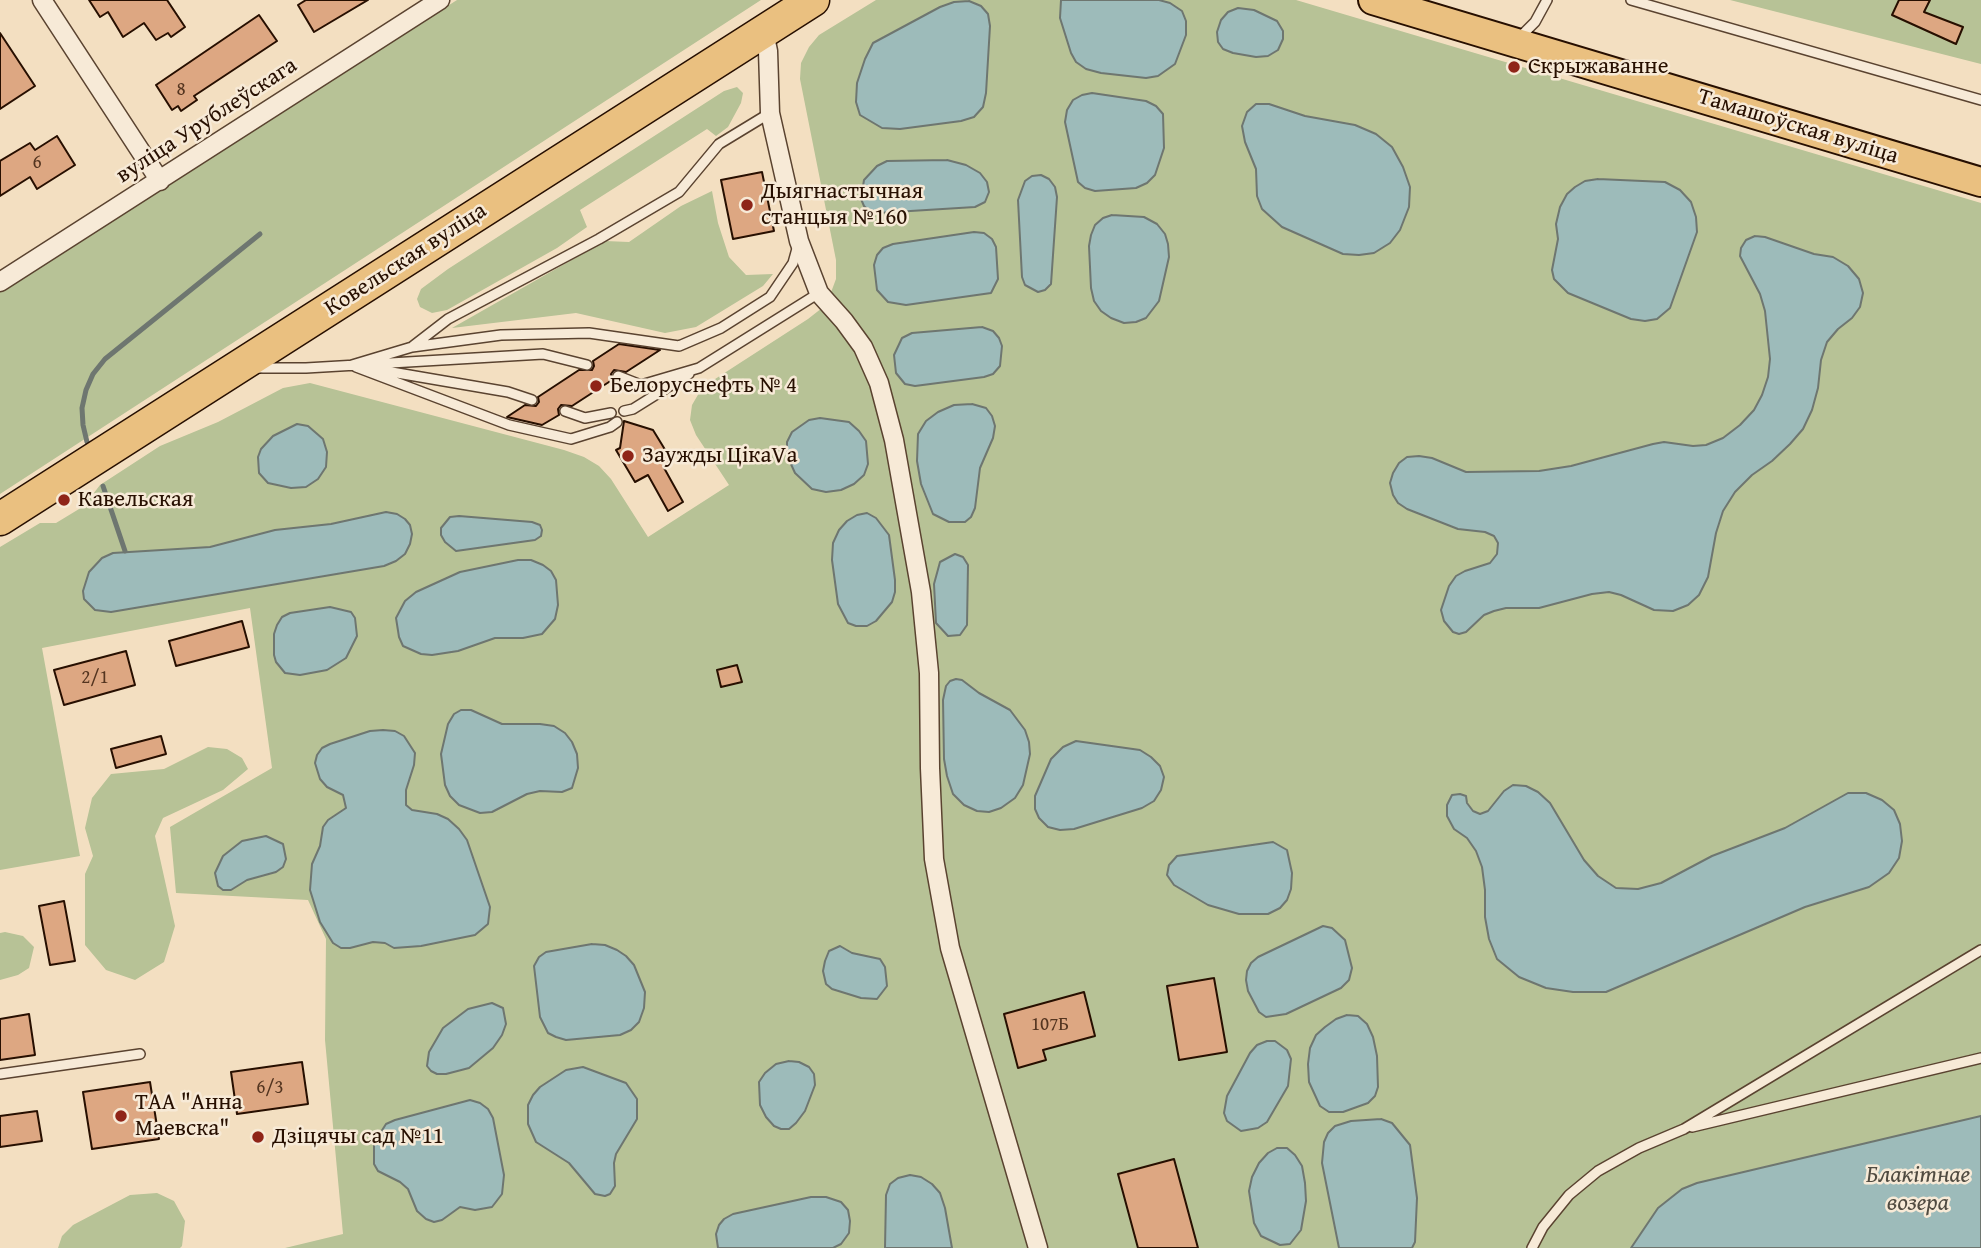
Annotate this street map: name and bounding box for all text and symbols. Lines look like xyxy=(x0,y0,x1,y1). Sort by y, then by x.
street label: вуліца Урублеўскага xyxy=(111,52,303,190)
place label: Скрыжаванне xyxy=(1528,53,1668,81)
marker: Скрыжаванне xyxy=(1506,59,1522,75)
house number: 8 xyxy=(176,79,186,101)
street label: Тамашоўская вуліца xyxy=(1694,83,1902,171)
house number: 6 xyxy=(32,152,42,174)
place label: Дыягнастычная станцыя №160 xyxy=(761,178,923,232)
street label: Ковельская вуліца xyxy=(320,197,492,323)
marker: Дыягнастычная станцыя №160 xyxy=(739,197,755,213)
place label: Белоруснефть № 4 xyxy=(610,372,797,400)
marker: Белоруснефть № 4 xyxy=(588,378,604,394)
place label: Заужды ЦікаVа xyxy=(642,442,797,470)
marker: Заужды ЦікаVа xyxy=(620,448,636,464)
place label: Кавельская xyxy=(78,486,193,514)
marker: Кавельская xyxy=(56,492,72,508)
house number: 2/1 xyxy=(81,667,109,689)
house number: 107Б xyxy=(1031,1014,1069,1036)
house number: 6/3 xyxy=(256,1077,284,1099)
place label: ТАА "Анна Маевска" xyxy=(135,1089,243,1143)
marker: ТАА "Анна Маевска" xyxy=(113,1108,129,1124)
place label: Дзіцячы сад №11 xyxy=(272,1123,444,1151)
marker: Дзіцячы сад №11 xyxy=(250,1129,266,1145)
water label: Блакітнае возера xyxy=(1866,1162,1970,1218)

